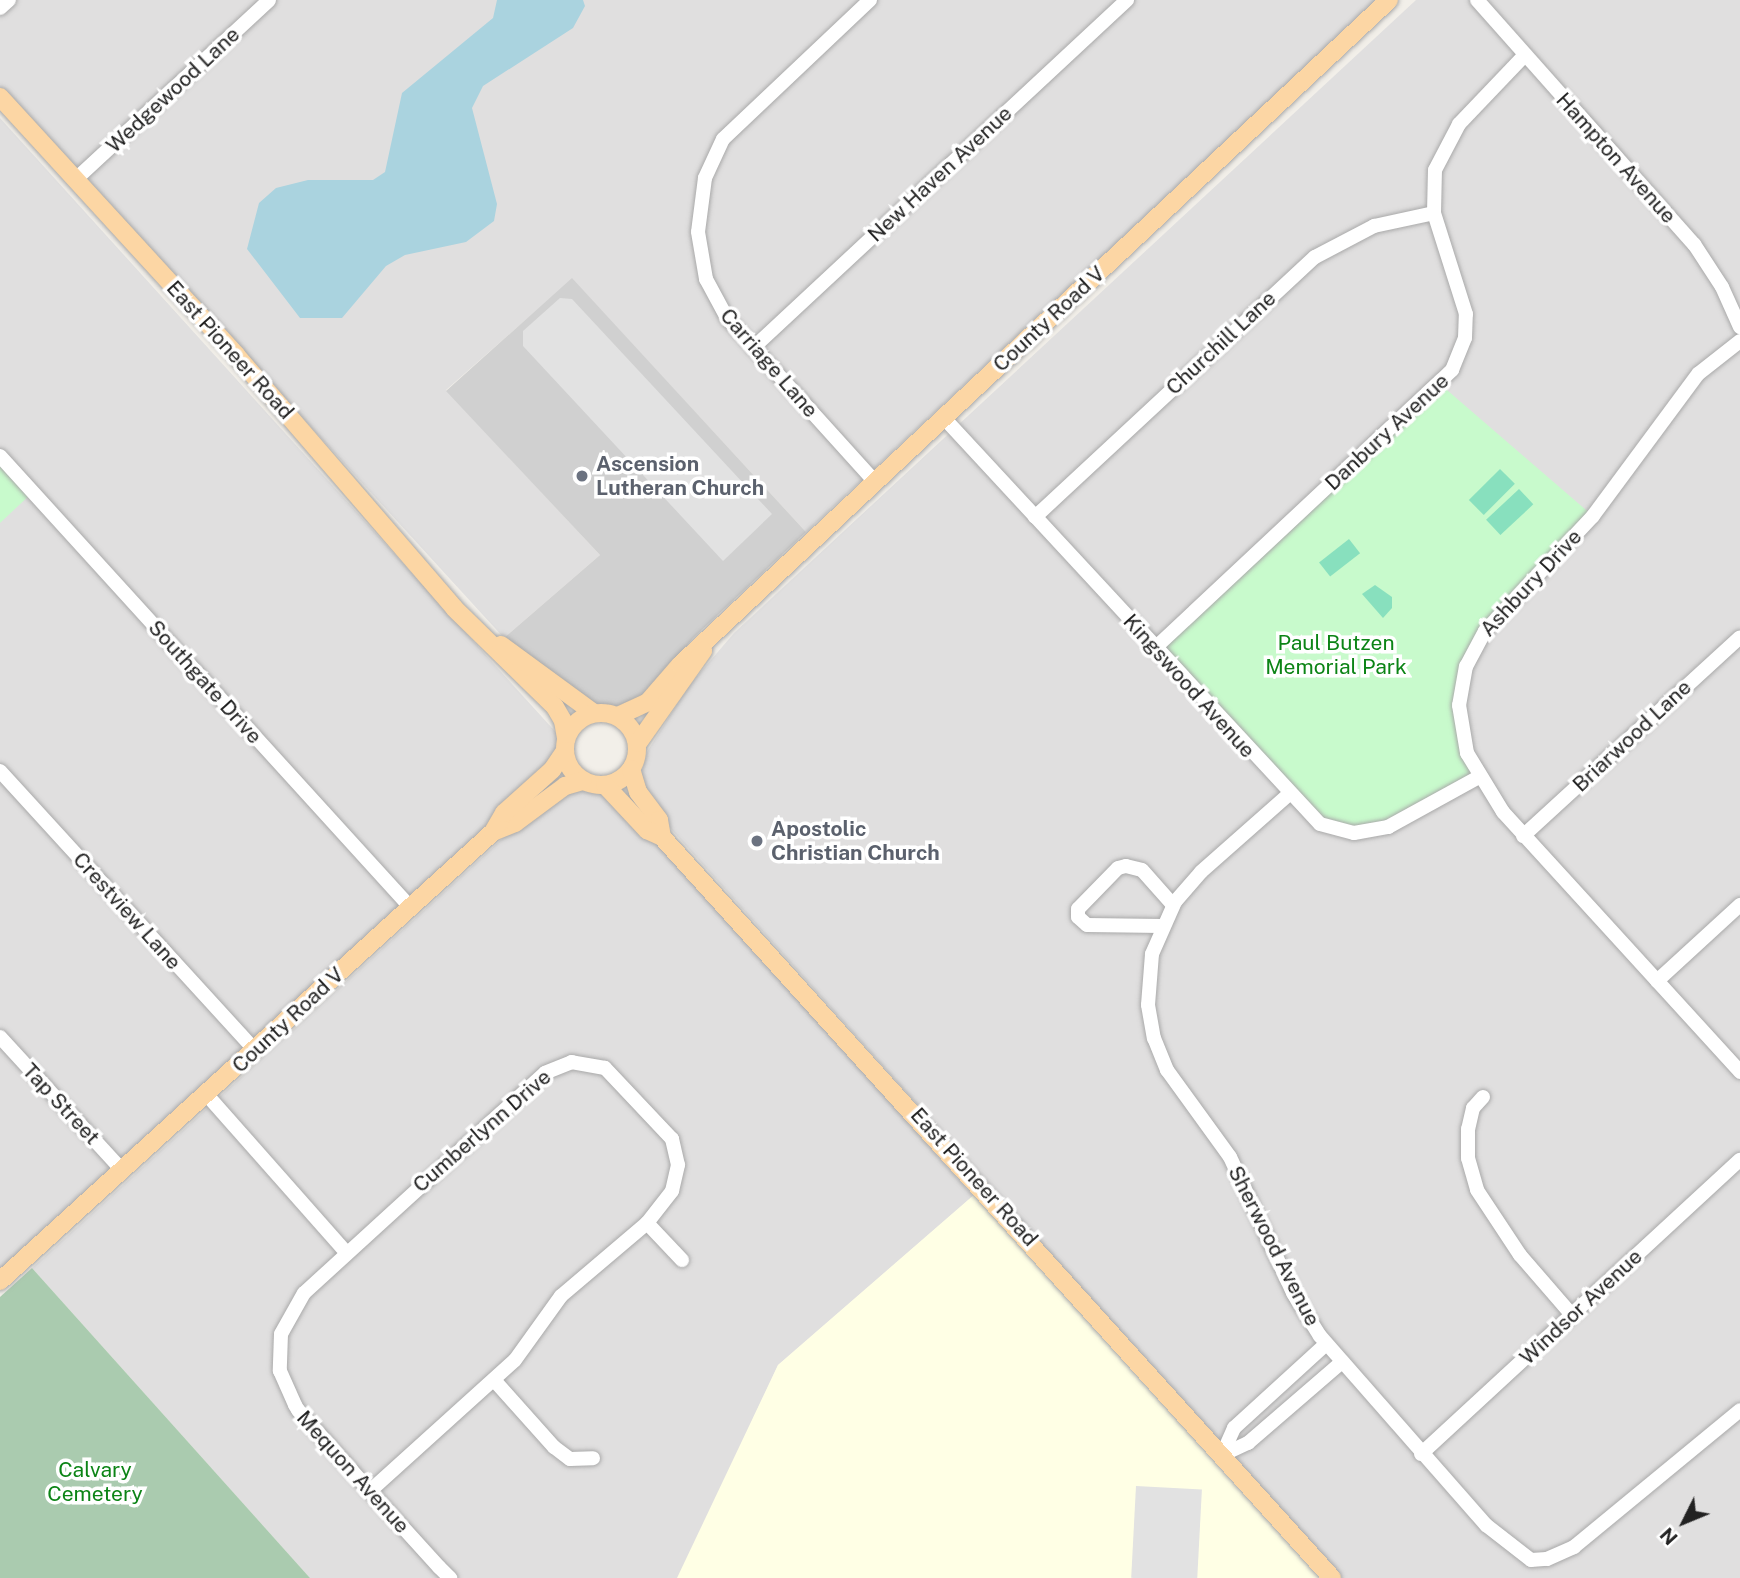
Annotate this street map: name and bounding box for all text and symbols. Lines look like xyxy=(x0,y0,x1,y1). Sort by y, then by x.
street label: Wedgewood Lane xyxy=(101,22,245,158)
street label: Hampton Avenue xyxy=(1551,88,1681,228)
street label: New Haven Avenue xyxy=(863,101,1017,247)
street label: County Road V xyxy=(988,261,1110,377)
street label: East Pioneer Road xyxy=(161,276,299,424)
street label: Churchill Lane xyxy=(1161,286,1281,400)
street label: Carriage Lane xyxy=(715,303,823,423)
street label: Danbury Avenue xyxy=(1320,368,1454,496)
place label: Ascension Lutheran Church xyxy=(596,451,764,501)
marker: Ascension Lutheran Church xyxy=(574,468,590,484)
street label: Ashbury Drive xyxy=(1475,524,1587,642)
street label: Kingswood Avenue xyxy=(1118,609,1260,763)
street label: Southgate Drive xyxy=(143,615,267,749)
park label: Paul Butzen Memorial Park xyxy=(1265,630,1407,680)
street label: Briarwood Lane xyxy=(1568,675,1696,797)
place label: Apostolic Christian Church xyxy=(771,816,940,866)
marker: Apostolic Christian Church xyxy=(749,833,765,849)
street label: Crestview Lane xyxy=(68,847,186,975)
street label: County Road V xyxy=(227,962,349,1078)
street label: Tap Street xyxy=(17,1058,105,1150)
street label: Cumberlynn Drive xyxy=(408,1064,556,1198)
street label: East Pioneer Road xyxy=(905,1103,1043,1251)
street label: Sherwood Avenue xyxy=(1223,1162,1325,1330)
street label: Windsor Avenue xyxy=(1515,1244,1647,1370)
street label: Mequon Avenue xyxy=(291,1406,415,1538)
park label: Calvary Cemetery xyxy=(47,1457,143,1507)
north arrow xyxy=(1649,1487,1719,1557)
text: N xyxy=(1656,1523,1682,1549)

